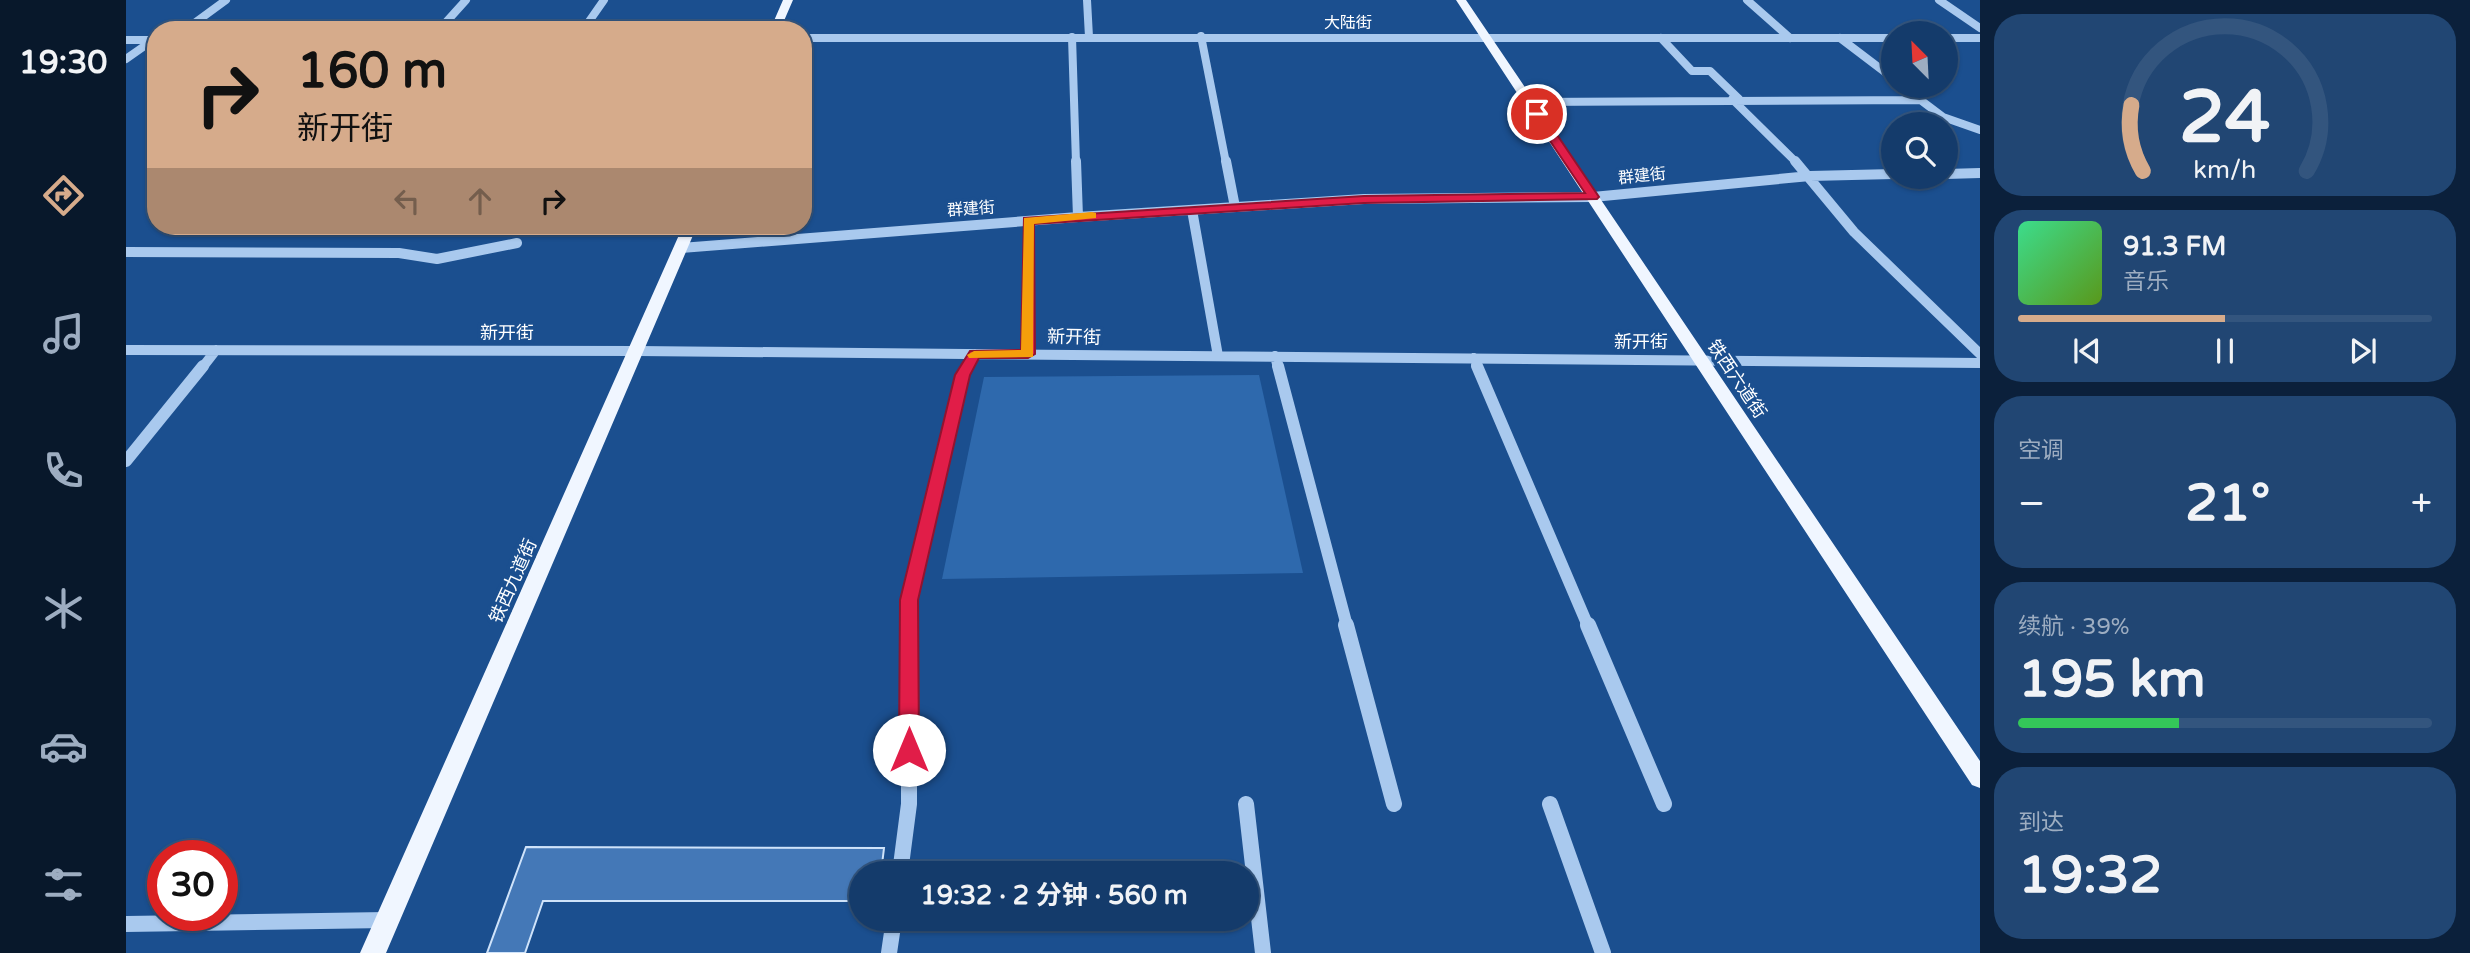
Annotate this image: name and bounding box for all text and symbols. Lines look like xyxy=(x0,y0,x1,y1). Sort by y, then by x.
street label: 大陆街 xyxy=(1324,13,1372,33)
north arrow xyxy=(1881,21,1958,98)
map controls xyxy=(1881,21,1958,189)
text: 160 m xyxy=(297,42,447,101)
text: 19:30 xyxy=(19,44,107,82)
icon: right xyxy=(182,49,273,140)
text: 24 xyxy=(2179,74,2271,162)
pin xyxy=(1507,84,1567,144)
icon: arrive xyxy=(1518,95,1556,133)
text: 新开街 xyxy=(297,110,393,148)
button: search xyxy=(1881,112,1958,189)
text: km/h xyxy=(2194,155,2256,185)
street label: 群建街 xyxy=(1617,164,1667,188)
icon: directions xyxy=(39,171,88,220)
icon: left xyxy=(388,182,426,220)
icon: ahead xyxy=(461,182,499,220)
icon: right xyxy=(534,182,572,220)
street label: 群建街 xyxy=(946,197,996,221)
text: 91.3 FM xyxy=(2123,231,2226,262)
text: 音乐 xyxy=(2123,268,2169,296)
icon: music xyxy=(39,309,88,358)
street label: 新开街 xyxy=(480,322,534,344)
street label: 新开街 xyxy=(1047,326,1101,348)
street label: 新开街 xyxy=(1614,331,1668,353)
icon: previous xyxy=(2068,332,2106,370)
icon: pause xyxy=(2206,332,2244,370)
icon: next xyxy=(2344,332,2382,370)
street label: 铁西六道街 xyxy=(1703,336,1771,422)
text: 空调 xyxy=(2018,437,2064,465)
icon: phone xyxy=(39,446,88,495)
text: 21° xyxy=(2185,472,2270,535)
text: − xyxy=(2018,481,2045,527)
text: + xyxy=(2411,481,2432,527)
street label: 铁西九道街 xyxy=(485,535,541,627)
icon: climate xyxy=(39,584,88,633)
text: 续航 · 39% xyxy=(2018,613,2130,641)
text: 195 km xyxy=(2018,648,2206,711)
position arrow xyxy=(872,713,946,787)
icon: car xyxy=(39,722,88,771)
text: 到达 xyxy=(2018,809,2064,837)
speed limit sign: 30 xyxy=(147,840,238,931)
text: 19:32 xyxy=(2018,844,2162,907)
icon: filters xyxy=(39,860,88,909)
text: 19:32 · 2 分钟 · 560 m xyxy=(920,880,1188,911)

